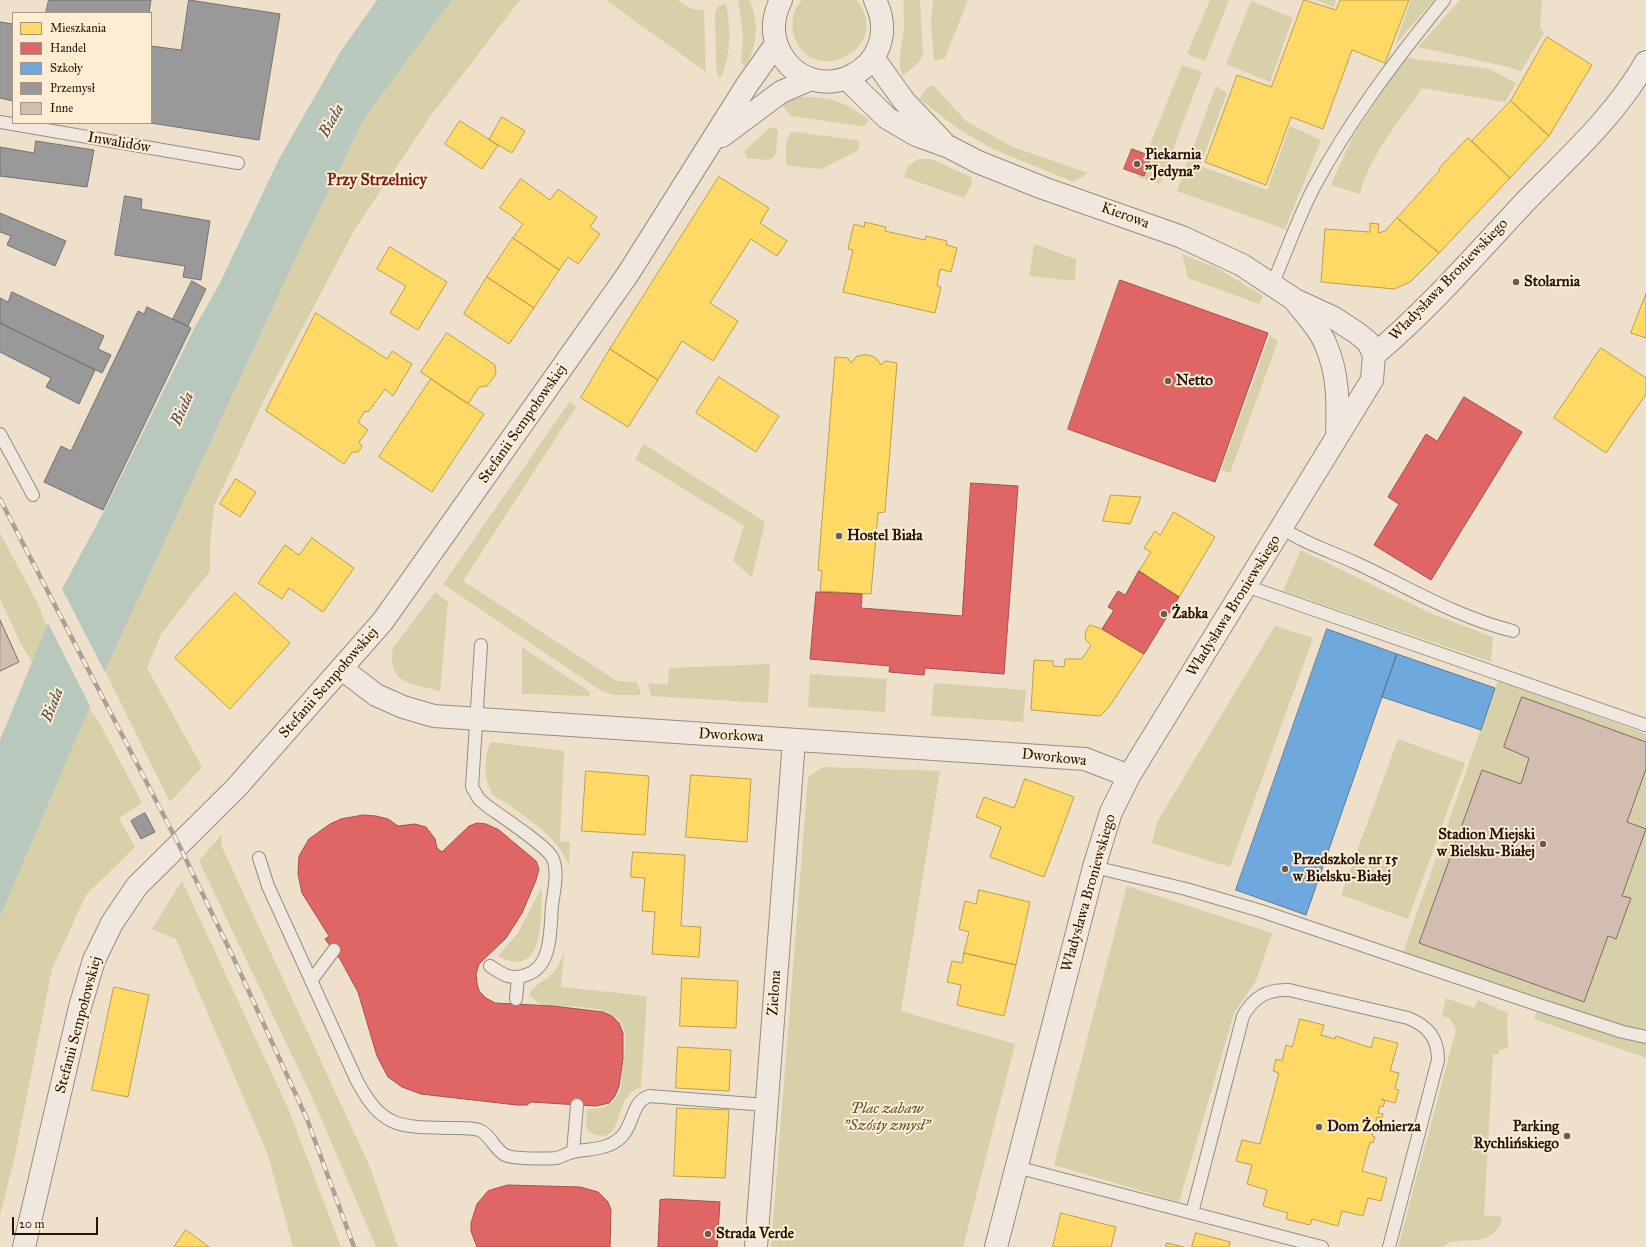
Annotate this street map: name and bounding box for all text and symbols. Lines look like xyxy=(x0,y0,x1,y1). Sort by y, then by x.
legend xyxy=(12,12,152,124)
text: Mieszkania xyxy=(50,21,106,35)
text: Handel xyxy=(50,41,86,55)
text: Szkoły xyxy=(50,61,83,75)
text: Przemysł xyxy=(50,81,95,95)
text: Inne xyxy=(50,101,73,115)
water label: Biała xyxy=(315,101,349,141)
street label: Inwalidów xyxy=(86,129,152,157)
place label: Piekarnia "Jedyna" xyxy=(1145,146,1201,181)
marker: Piekarnia "Jedyna" xyxy=(1132,159,1142,169)
district label: Przy Strzelnicy xyxy=(327,171,427,191)
street label: Kierowa xyxy=(1098,199,1152,233)
street label: Władysława Broniewskiego xyxy=(1386,215,1512,345)
place label: Stolarnia xyxy=(1524,273,1580,291)
marker: Stolarnia xyxy=(1511,277,1521,287)
street label: Stefanii Sempołowskiej xyxy=(475,361,571,487)
place label: Netto xyxy=(1176,372,1213,390)
marker: Netto xyxy=(1163,376,1173,386)
water label: Biała xyxy=(167,389,199,429)
place label: Hostel Biała xyxy=(847,527,922,545)
marker: Hostel Biała xyxy=(834,531,844,541)
street label: Władysława Broniewskiego xyxy=(1183,532,1285,680)
place label: Żabka xyxy=(1172,605,1208,623)
marker: Żabka xyxy=(1159,609,1169,619)
street label: Stefanii Sempołowskiej xyxy=(276,624,382,742)
water label: Biała xyxy=(38,685,68,725)
street label: Dworkowa xyxy=(698,725,764,747)
street label: Dworkowa xyxy=(1021,746,1087,770)
street label: Władysława Broniewskiego xyxy=(1058,812,1120,974)
place label: Stadion Miejski w Bielsku-Białej xyxy=(1437,826,1535,861)
marker: Stadion Miejski w Bielsku-Białej xyxy=(1538,839,1548,849)
place label: Przedszkole nr 15 w Bielsku-Białej xyxy=(1293,851,1398,886)
marker: Przedszkole nr 15 w Bielsku-Białej xyxy=(1280,864,1290,874)
street label: Stefanii Sempołowskiej xyxy=(52,954,106,1096)
street label: Zielona xyxy=(764,970,786,1016)
park label: Plac zabaw "Szósty zmysł" xyxy=(843,1100,931,1135)
place label: Dom Żołnierza xyxy=(1327,1118,1421,1136)
place label: Parking Rychlińskiego xyxy=(1474,1118,1559,1153)
marker: Dom Żołnierza xyxy=(1314,1122,1324,1132)
marker: Parking Rychlińskiego xyxy=(1562,1131,1572,1141)
scale bar xyxy=(14,1209,100,1235)
text: 20 m xyxy=(19,1217,45,1231)
place label: Strada Verde xyxy=(716,1225,794,1243)
marker: Strada Verde xyxy=(703,1229,713,1239)

